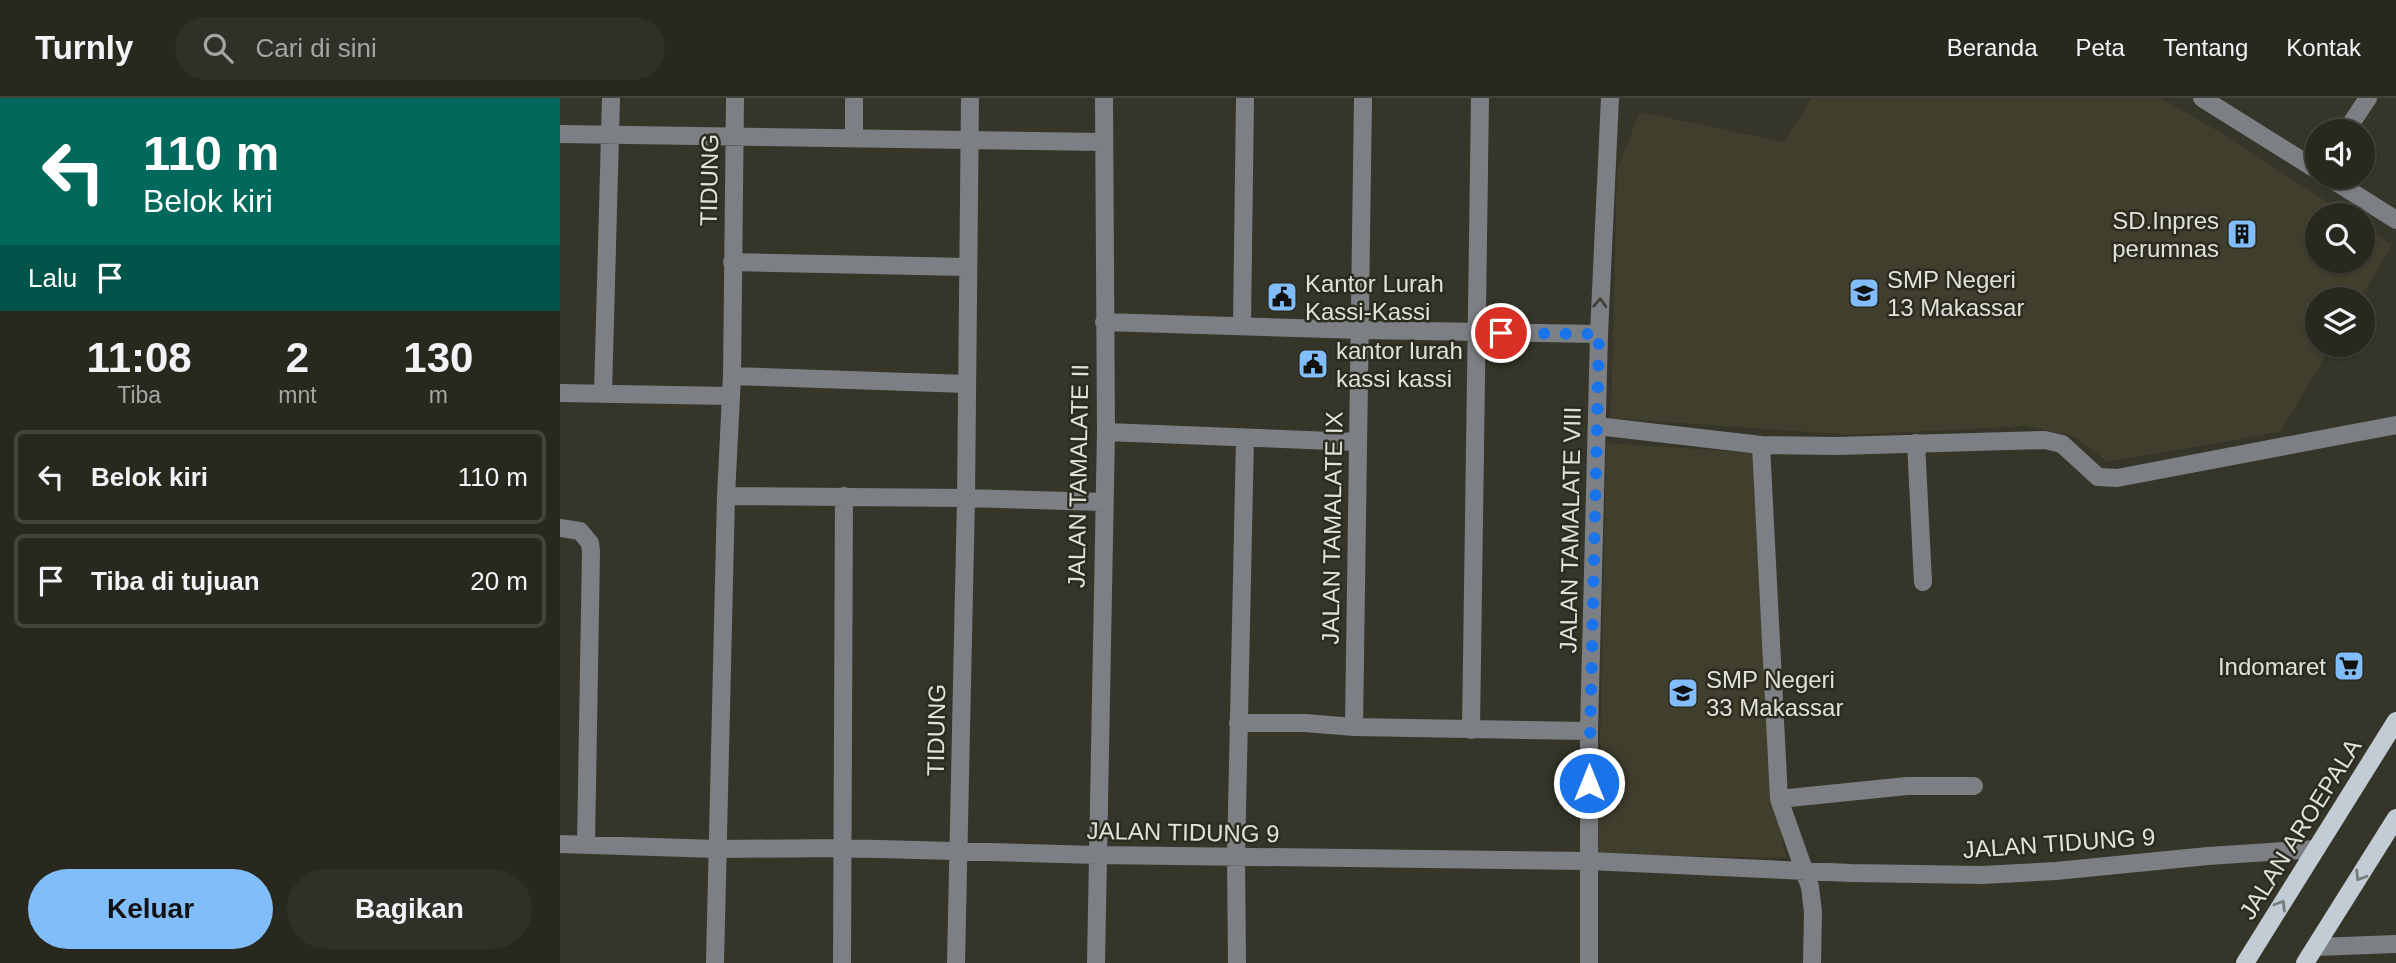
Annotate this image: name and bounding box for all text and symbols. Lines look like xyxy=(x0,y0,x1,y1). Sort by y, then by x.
search box xyxy=(175,17,665,80)
text: Turnly xyxy=(35,29,133,66)
icon: search xyxy=(199,29,237,67)
text: Cari di sini xyxy=(255,33,377,63)
text: Beranda xyxy=(1947,34,2038,61)
text: Peta xyxy=(2076,34,2125,61)
text: Tentang xyxy=(2163,34,2248,61)
text: Kontak xyxy=(2286,34,2361,61)
map controls xyxy=(2305,119,2375,357)
button: sound xyxy=(2305,119,2375,189)
icon: left xyxy=(28,126,119,217)
text: 110 m xyxy=(143,126,279,180)
street label: TIDUNG xyxy=(695,134,723,226)
text: Belok kiri xyxy=(143,183,273,219)
button: search xyxy=(2305,203,2375,273)
place label: SD.Inpres perumnas xyxy=(2112,207,2219,262)
building icon: SD.Inpres perumnas xyxy=(2225,217,2259,251)
icon: arrive xyxy=(91,259,129,297)
text: Lalu xyxy=(28,263,77,293)
place label: SMP Negeri 13 Makassar xyxy=(1887,266,2024,321)
place label: Kantor Lurah Kassi-Kassi xyxy=(1305,270,1444,325)
school or university icon: SMP Negeri 13 Makassar xyxy=(1847,276,1881,310)
public building icon: Kantor Lurah Kassi-Kassi xyxy=(1265,280,1299,314)
button: layers xyxy=(2305,287,2375,357)
one-way arrow xyxy=(1593,297,1608,308)
pin xyxy=(1471,303,1531,363)
icon: arrive xyxy=(1482,314,1520,352)
text: 11:08 xyxy=(87,334,192,381)
text: 2 xyxy=(286,334,309,381)
text: 130 xyxy=(403,334,473,381)
place label: kantor lurah kassi kassi xyxy=(1336,337,1463,392)
public building icon: kantor lurah kassi kassi xyxy=(1296,347,1330,381)
street label: JALAN TAMALATE II xyxy=(1063,364,1093,588)
text: Tiba xyxy=(117,382,161,408)
text: mnt xyxy=(278,382,317,408)
text: m xyxy=(429,382,448,408)
street label: JALAN TAMALATE VIII xyxy=(1554,406,1586,654)
street label: JALAN TAMALATE IX xyxy=(1316,411,1348,645)
icon: left xyxy=(32,458,70,496)
text: Belok kiri xyxy=(91,462,208,492)
text: 110 m xyxy=(458,462,528,492)
icon: arrive xyxy=(32,562,70,600)
text: Tiba di tujuan xyxy=(91,566,260,596)
text: 20 m xyxy=(470,566,528,596)
supermarket icon: Indomaret xyxy=(2332,649,2366,683)
place label: Indomaret xyxy=(2218,653,2326,680)
place label: SMP Negeri 33 Makassar xyxy=(1706,666,1843,721)
school or university icon: SMP Negeri 33 Makassar xyxy=(1666,676,1700,710)
street label: TIDUNG xyxy=(922,684,950,776)
street label: JALAN AROEPALA xyxy=(2234,734,2366,924)
position arrow xyxy=(1552,746,1626,820)
street label: JALAN TIDUNG 9 xyxy=(1086,817,1280,847)
street label: JALAN TIDUNG 9 xyxy=(1962,823,2156,863)
one-way arrow xyxy=(2355,868,2368,881)
button: Keluar xyxy=(28,869,273,949)
button: Bagikan xyxy=(287,869,532,949)
one-way arrow xyxy=(2273,900,2286,913)

